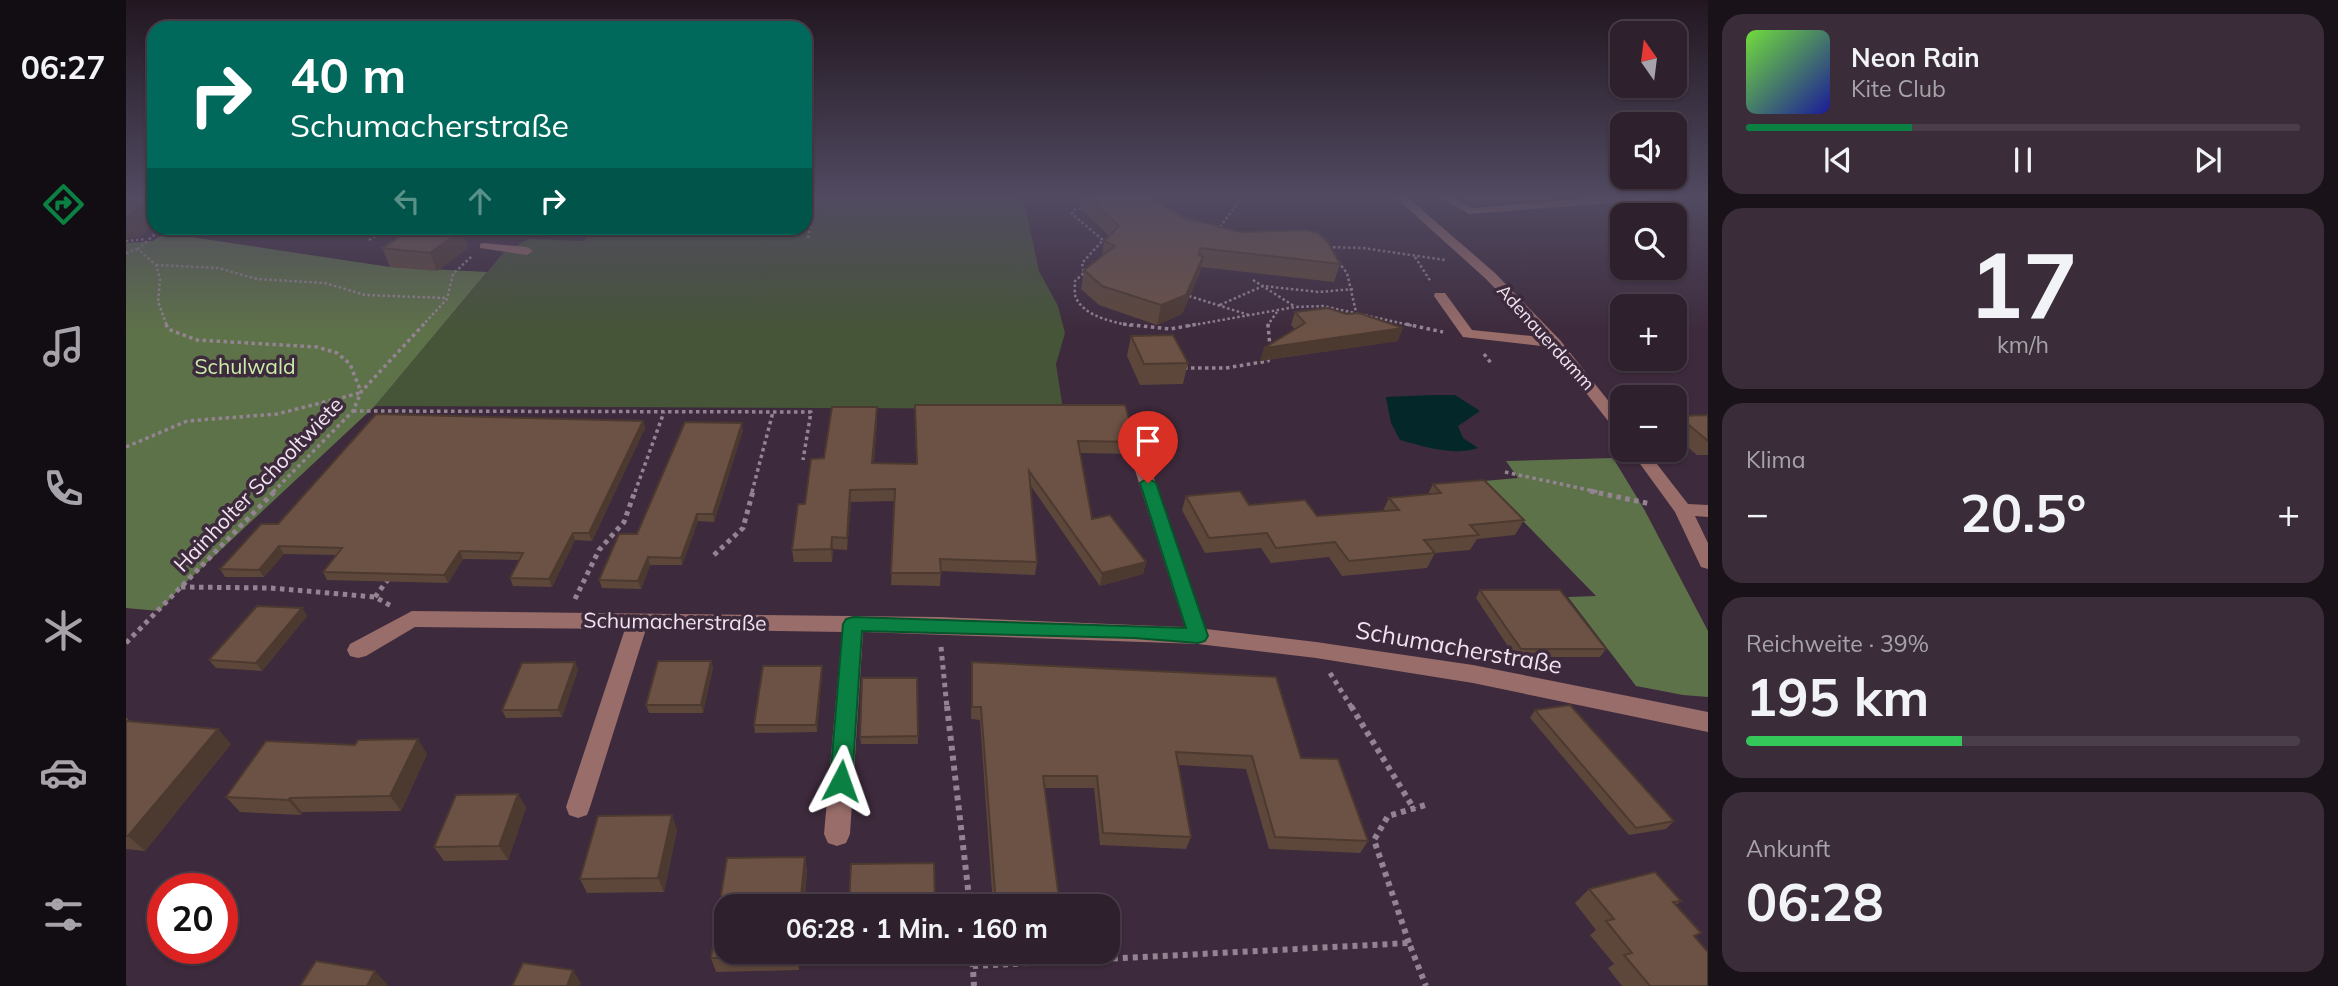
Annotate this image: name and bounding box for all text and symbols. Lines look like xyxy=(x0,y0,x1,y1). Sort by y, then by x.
north arrow xyxy=(1610,21,1687,98)
map controls xyxy=(1610,21,1687,462)
text: Neon Rain xyxy=(1851,41,1980,74)
text: 40 m xyxy=(290,44,406,105)
text: 06:27 xyxy=(21,47,105,87)
icon: right xyxy=(175,49,266,140)
text: Kite Club xyxy=(1851,74,1946,103)
text: Schumacherstraße xyxy=(290,105,569,145)
button: sound xyxy=(1610,112,1687,189)
icon: previous xyxy=(1819,141,1857,179)
icon: pause xyxy=(2004,141,2042,179)
icon: next xyxy=(2189,141,2227,179)
icon: directions xyxy=(39,180,88,229)
icon: left xyxy=(388,182,426,220)
icon: ahead xyxy=(461,182,499,220)
icon: right xyxy=(534,182,572,220)
button: search xyxy=(1610,203,1687,280)
text: 17 xyxy=(1968,227,2078,341)
street label: Adenauerdamm xyxy=(1492,279,1600,395)
button: + xyxy=(1610,294,1687,371)
icon: music xyxy=(39,322,88,371)
text: km/h xyxy=(1997,330,2049,359)
park label: Schulwald xyxy=(194,353,296,379)
button: − xyxy=(1610,385,1687,462)
street label: Hainholter Schooltwiete xyxy=(168,391,348,577)
pin xyxy=(1118,411,1178,483)
icon: arrive xyxy=(1129,422,1167,460)
text: Klima xyxy=(1746,445,1806,474)
icon: phone xyxy=(39,464,88,513)
text: 20.5° xyxy=(1960,480,2086,545)
text: − xyxy=(1746,489,1769,537)
text: + xyxy=(2277,489,2300,537)
icon: climate xyxy=(39,606,88,655)
street label: Schumacherstraße xyxy=(583,606,767,636)
street label: Schumacherstraße xyxy=(1353,614,1565,680)
text: Reichweite · 39% xyxy=(1746,629,1929,658)
text: 195 km xyxy=(1746,664,1929,729)
position arrow xyxy=(804,744,878,818)
icon: car xyxy=(39,748,88,797)
text: Ankunft xyxy=(1746,834,1830,863)
text: 06:28 xyxy=(1746,869,1884,934)
speed limit sign: 20 xyxy=(147,873,238,964)
icon: filters xyxy=(39,890,88,939)
text: 06:28 · 1 Min. · 160 m xyxy=(786,912,1048,945)

